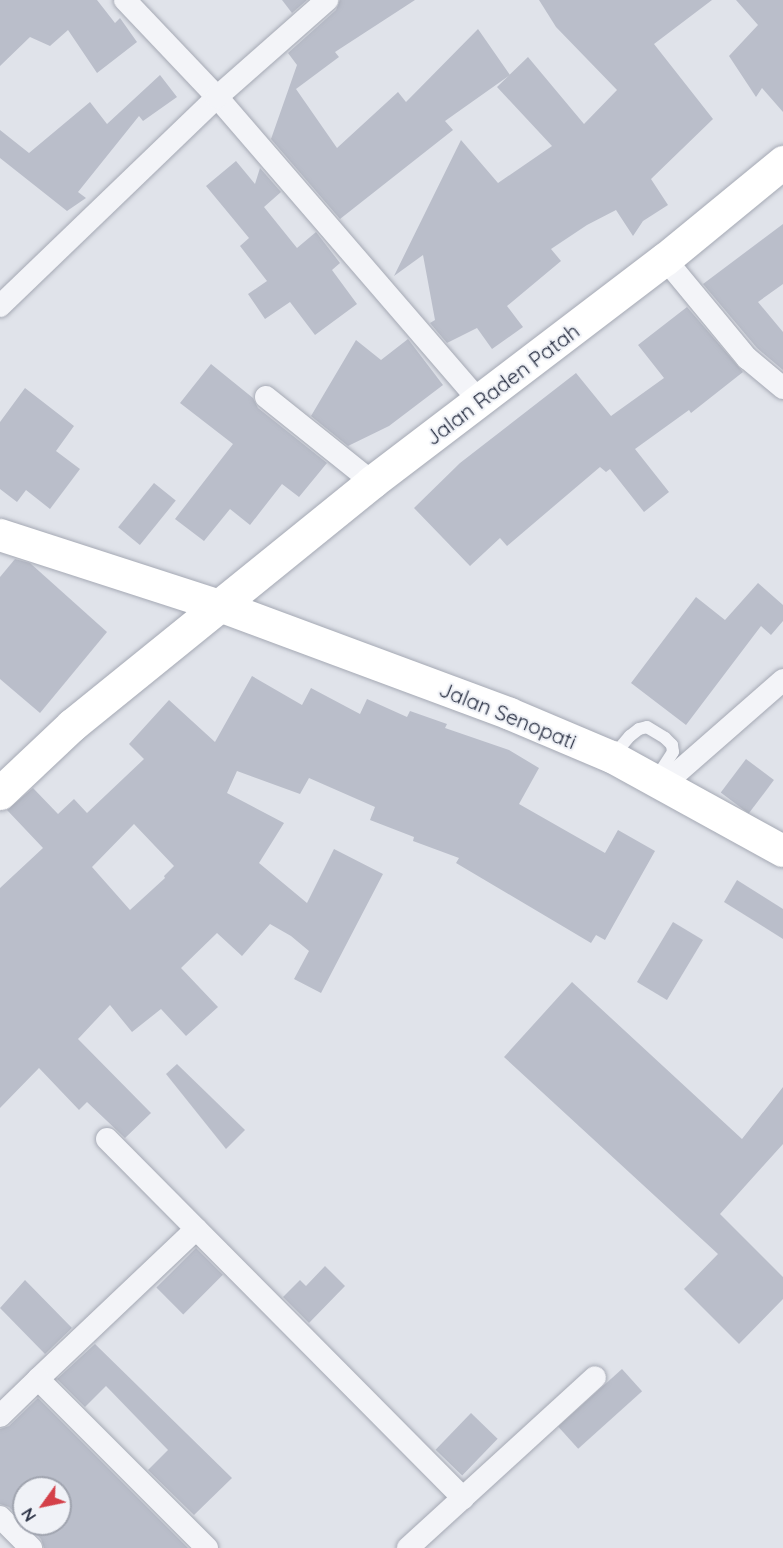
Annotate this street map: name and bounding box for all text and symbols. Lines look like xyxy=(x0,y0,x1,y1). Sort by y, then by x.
street label: Jalan Raden Patah xyxy=(420,318,584,450)
street label: Jalan Senopati xyxy=(436,676,580,754)
north arrow xyxy=(12,1476,72,1536)
text: N xyxy=(17,1504,40,1525)

